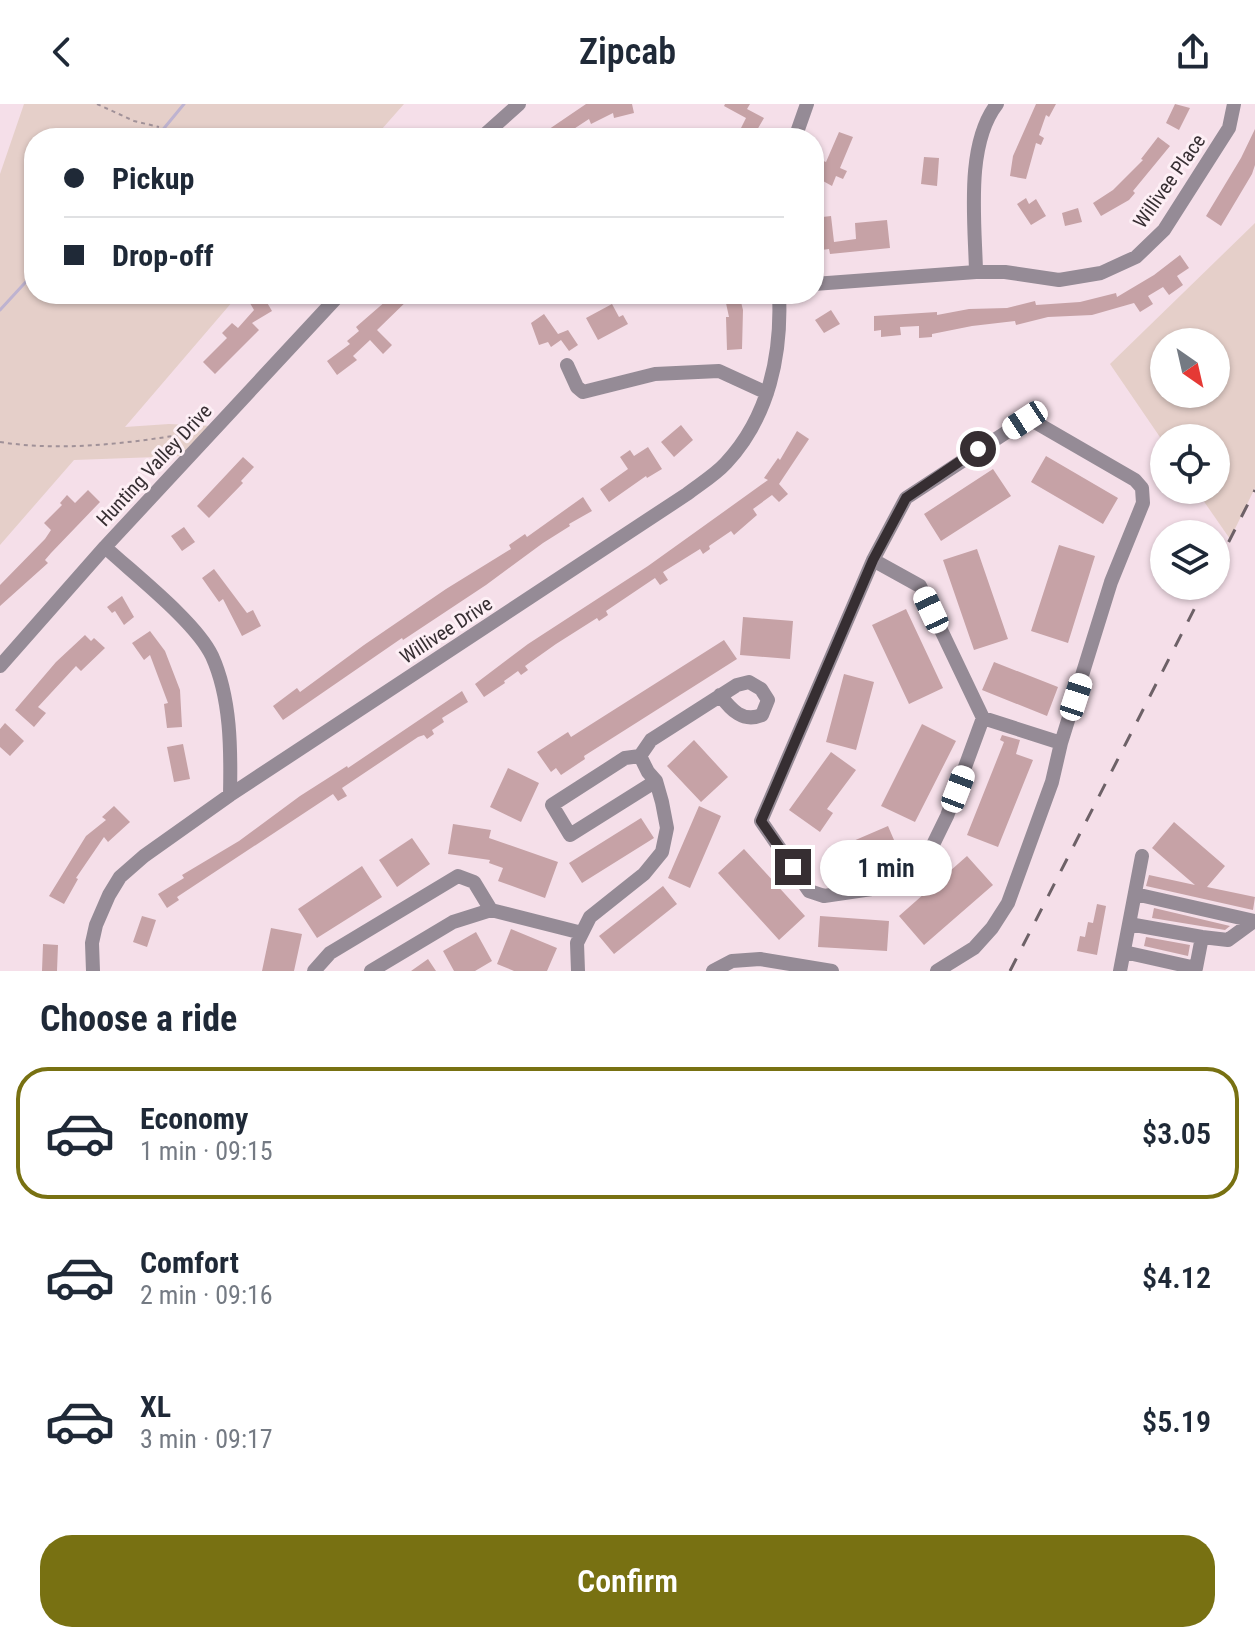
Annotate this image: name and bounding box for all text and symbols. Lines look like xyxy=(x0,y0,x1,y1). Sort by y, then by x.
icon: back xyxy=(40,30,84,74)
icon: share xyxy=(1171,30,1215,74)
text: Zipcab xyxy=(579,31,676,73)
street label: Willivee Place xyxy=(1128,129,1210,233)
text: Pickup xyxy=(112,161,194,196)
text: Drop-off xyxy=(112,238,214,273)
north arrow xyxy=(1150,328,1230,408)
map controls xyxy=(1150,328,1230,600)
car xyxy=(998,397,1052,443)
street label: Hunting Valley Drive xyxy=(91,399,217,531)
button: locate xyxy=(1150,424,1230,504)
route start xyxy=(960,431,996,467)
button: layers xyxy=(1150,520,1230,600)
car xyxy=(910,583,952,637)
street label: Willivee Drive xyxy=(395,591,497,669)
car xyxy=(1057,670,1095,724)
car xyxy=(938,762,978,816)
callout: 1 min xyxy=(821,839,953,895)
route end xyxy=(775,849,811,885)
text: 1 min xyxy=(857,853,915,883)
text: Choose a ride xyxy=(40,998,237,1040)
icon: car xyxy=(44,1097,116,1169)
text: Economy xyxy=(140,1101,248,1136)
text: $3.05 xyxy=(1142,1116,1211,1151)
text: 1 min · 09:15 xyxy=(140,1136,273,1166)
icon: car xyxy=(44,1241,116,1313)
text: Comfort xyxy=(140,1245,239,1280)
text: $4.12 xyxy=(1142,1260,1211,1295)
text: 2 min · 09:16 xyxy=(140,1280,273,1310)
icon: car xyxy=(44,1385,116,1457)
text: XL xyxy=(140,1389,171,1424)
text: $5.19 xyxy=(1142,1404,1211,1439)
text: 3 min · 09:17 xyxy=(140,1424,273,1454)
button: Confirm xyxy=(40,1535,1215,1627)

